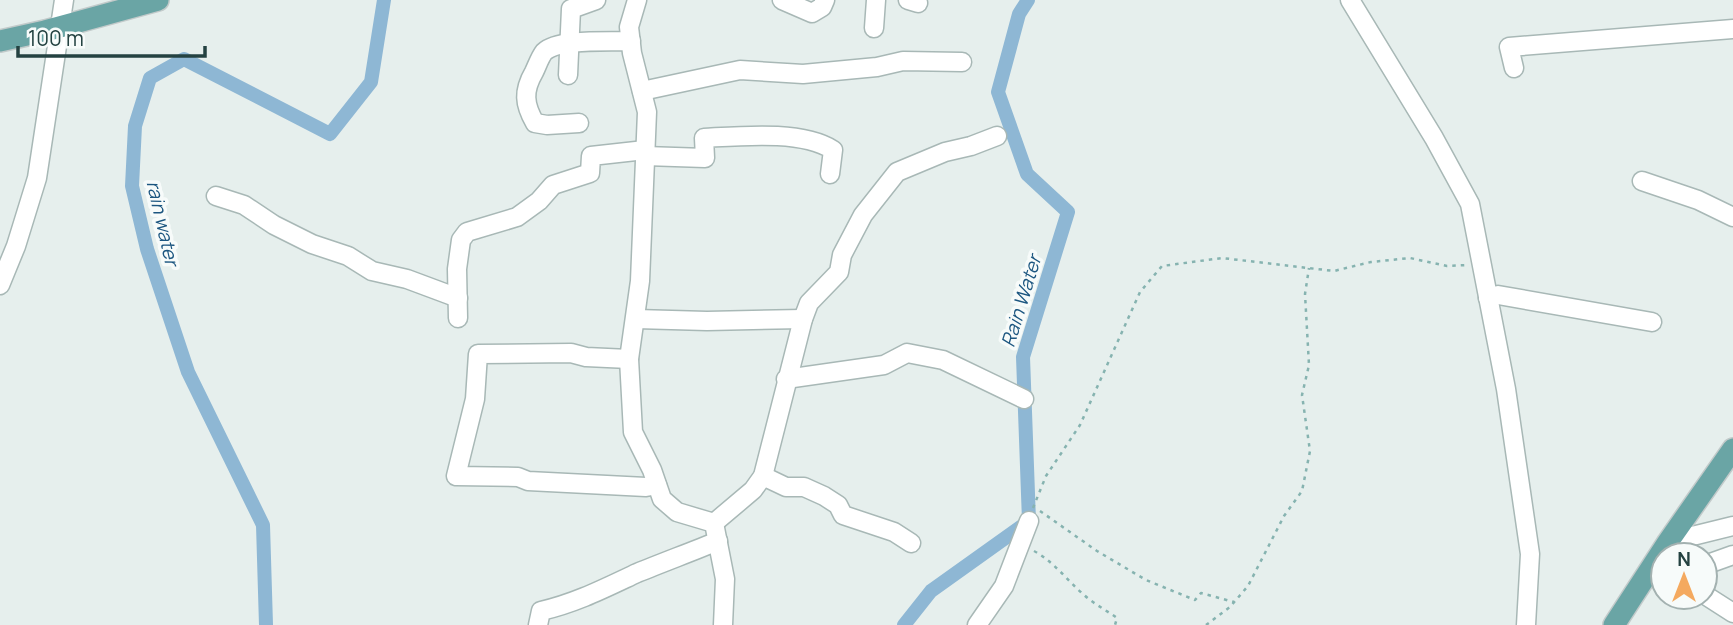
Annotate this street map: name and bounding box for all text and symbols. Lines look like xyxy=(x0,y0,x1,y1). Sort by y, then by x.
scale bar xyxy=(18,14,205,58)
text: 100 m xyxy=(28,24,84,52)
water label: rain water xyxy=(141,178,186,270)
water label: Rain Water xyxy=(995,250,1048,350)
north arrow xyxy=(1649,541,1719,611)
text: N xyxy=(1677,546,1691,572)

